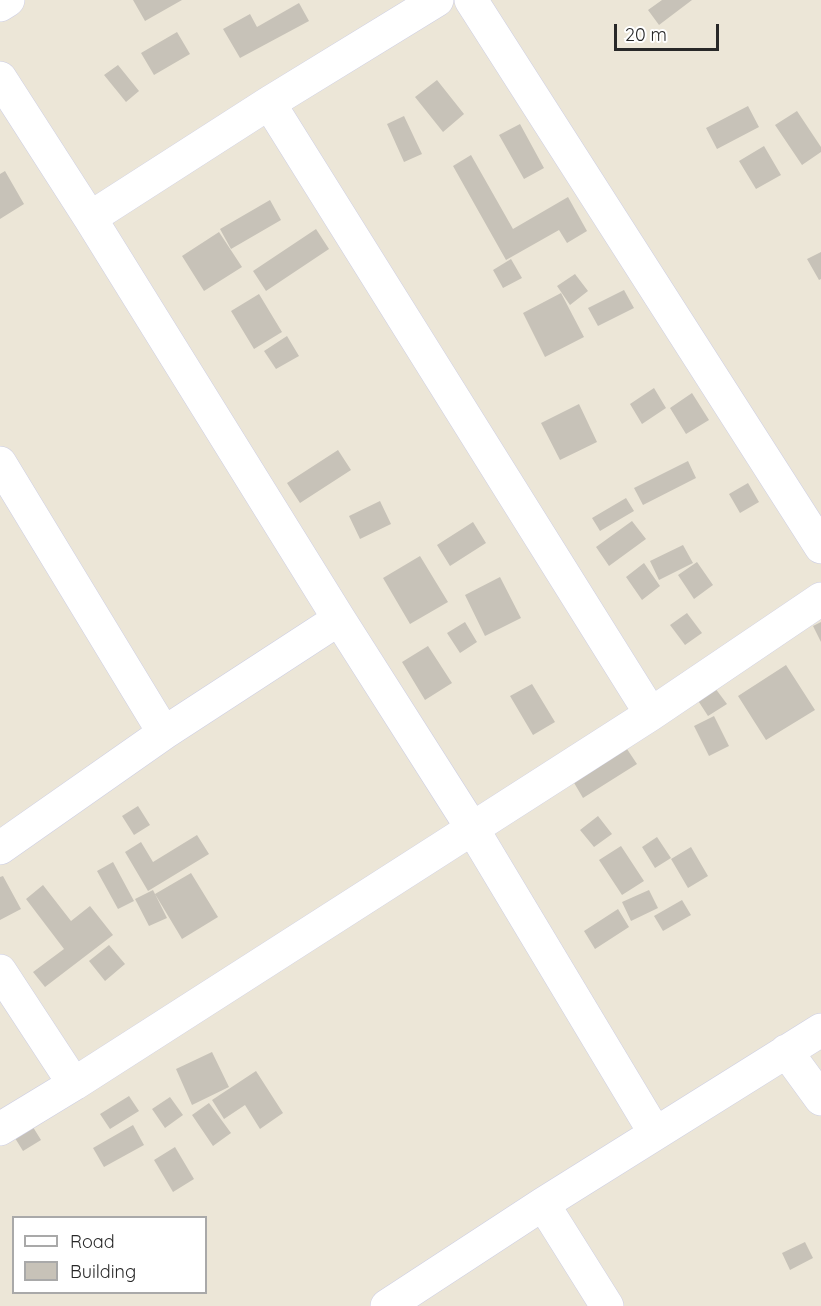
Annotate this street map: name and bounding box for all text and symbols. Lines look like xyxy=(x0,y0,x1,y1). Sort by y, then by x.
scale bar xyxy=(617,12,722,50)
text: 20 m xyxy=(625,23,667,46)
legend xyxy=(12,1216,207,1294)
text: Road xyxy=(70,1230,115,1253)
text: Building xyxy=(70,1260,136,1283)

